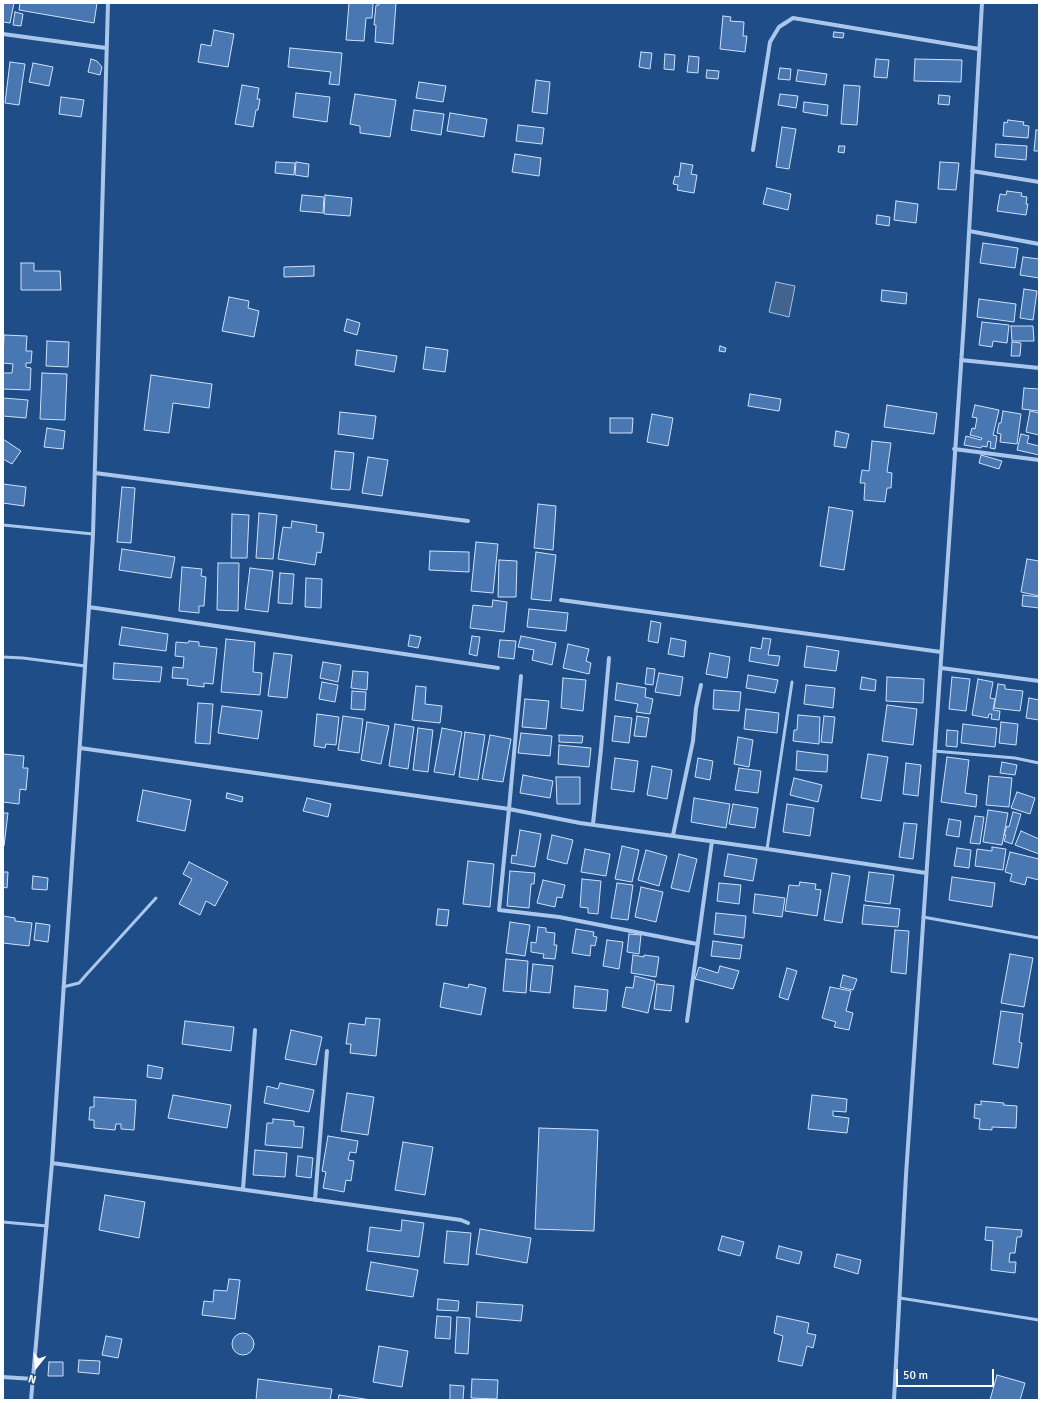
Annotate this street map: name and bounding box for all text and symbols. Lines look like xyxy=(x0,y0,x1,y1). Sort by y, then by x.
north arrow xyxy=(16,1347,56,1387)
scale bar xyxy=(898,1361,996,1387)
text: 50 m xyxy=(903,1368,928,1383)
text: N xyxy=(27,1372,38,1386)

